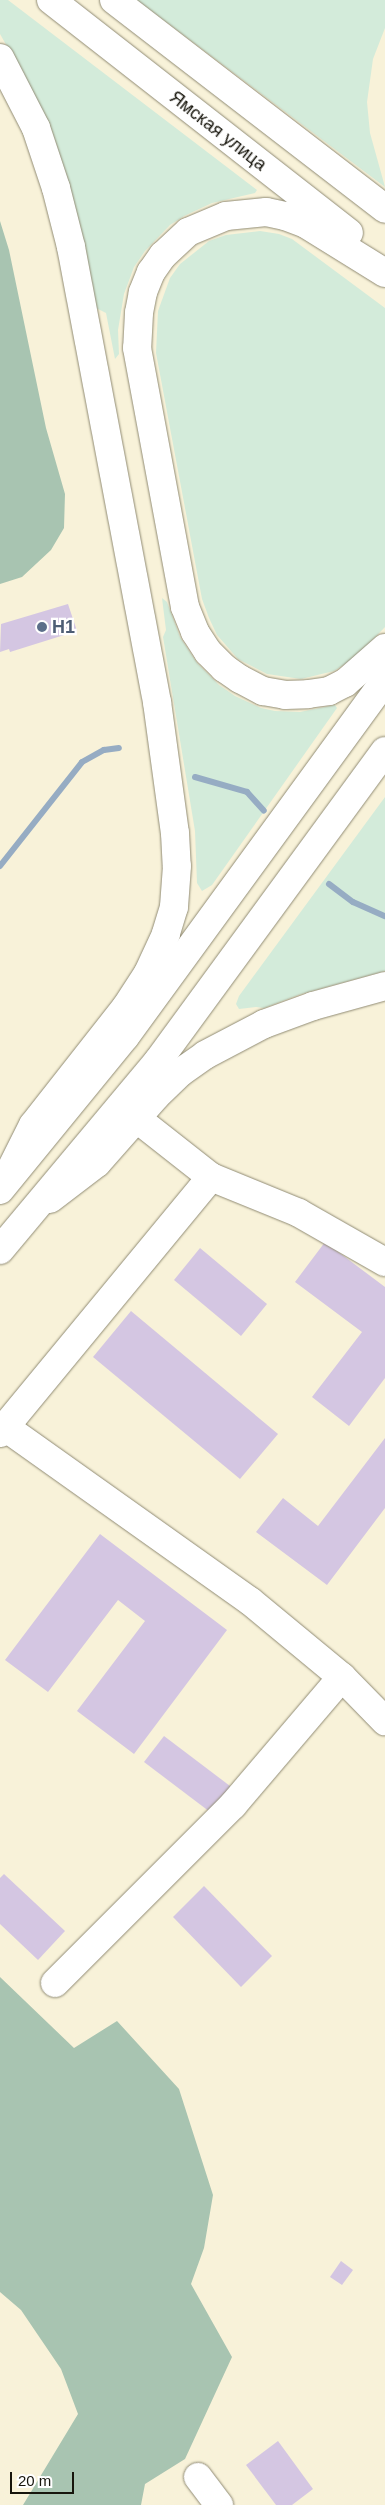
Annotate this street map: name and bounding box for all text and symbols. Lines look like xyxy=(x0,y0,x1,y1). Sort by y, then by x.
street label: Ямская улица xyxy=(165,87,271,175)
place label: Н1 xyxy=(52,616,75,638)
marker: Н1 xyxy=(36,621,48,633)
scale bar xyxy=(12,2462,76,2494)
text: 20 m xyxy=(18,2472,51,2489)

